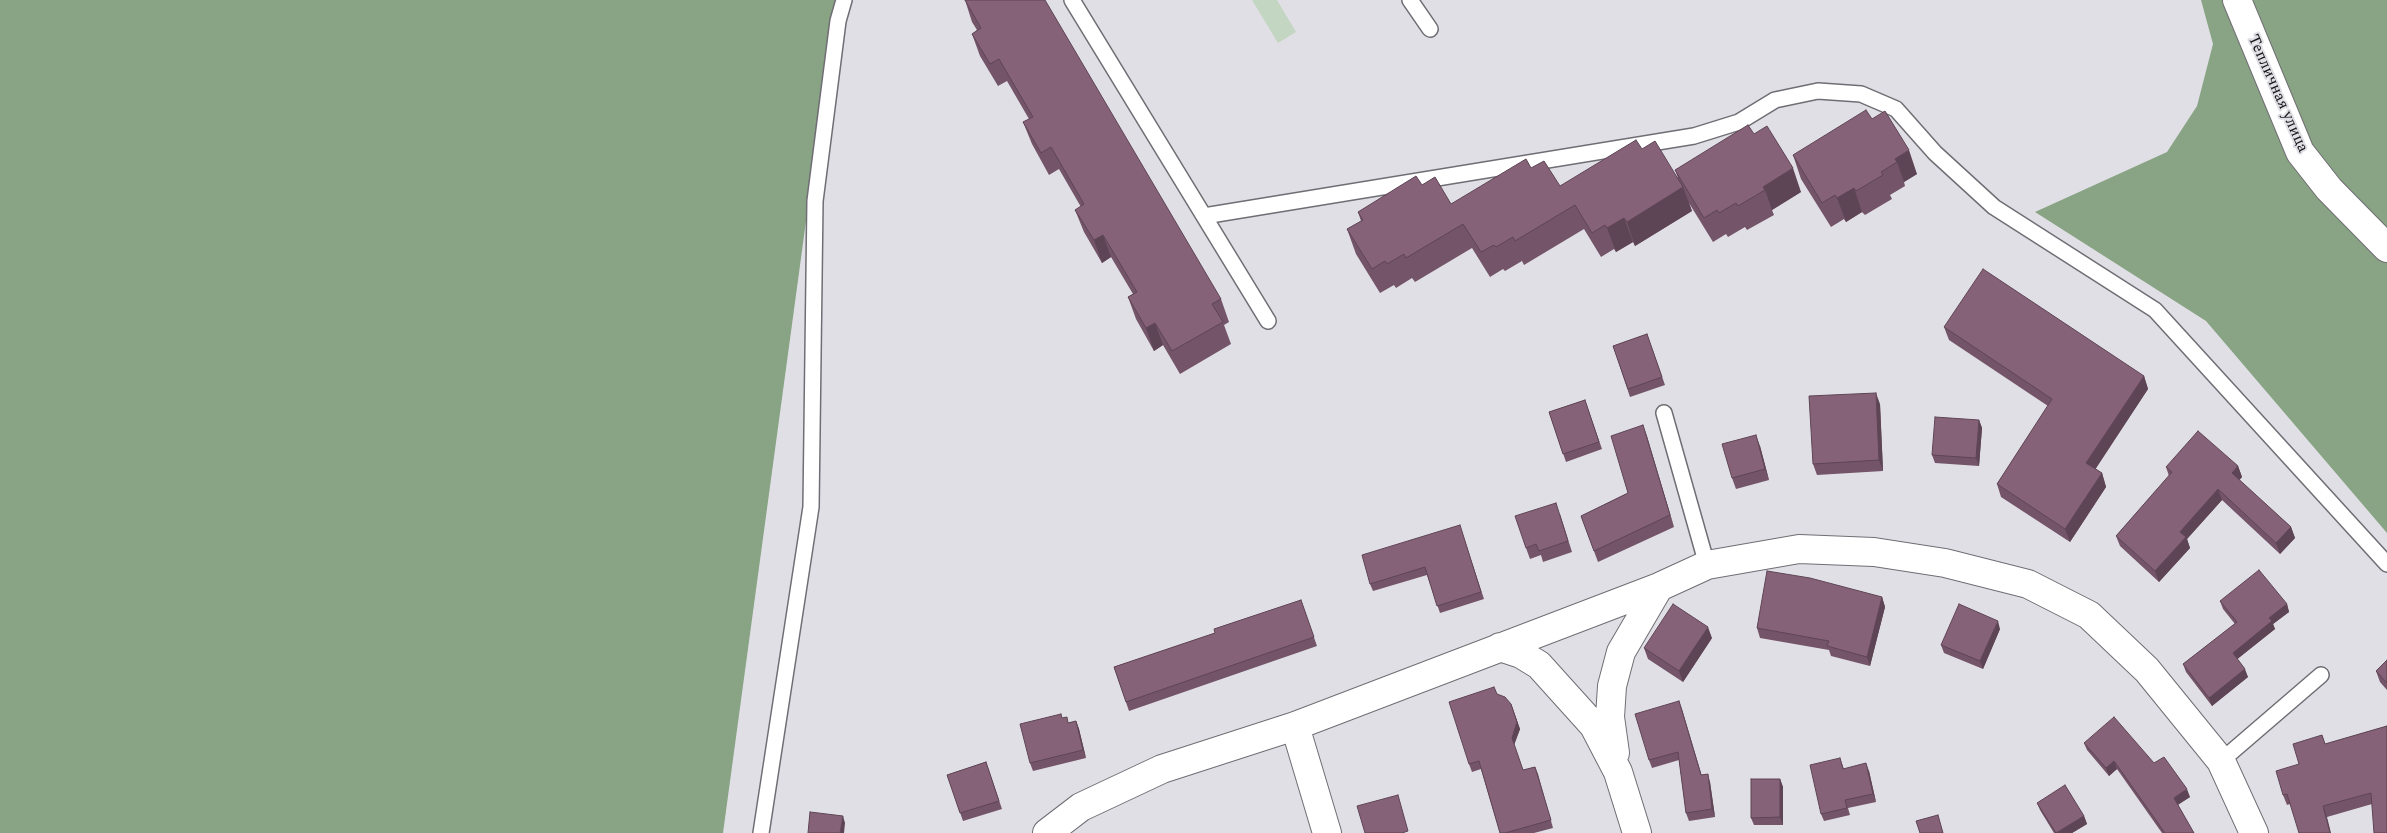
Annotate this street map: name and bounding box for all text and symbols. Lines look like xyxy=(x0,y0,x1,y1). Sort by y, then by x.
street label: Тепличная улица xyxy=(2242,32,2312,156)

